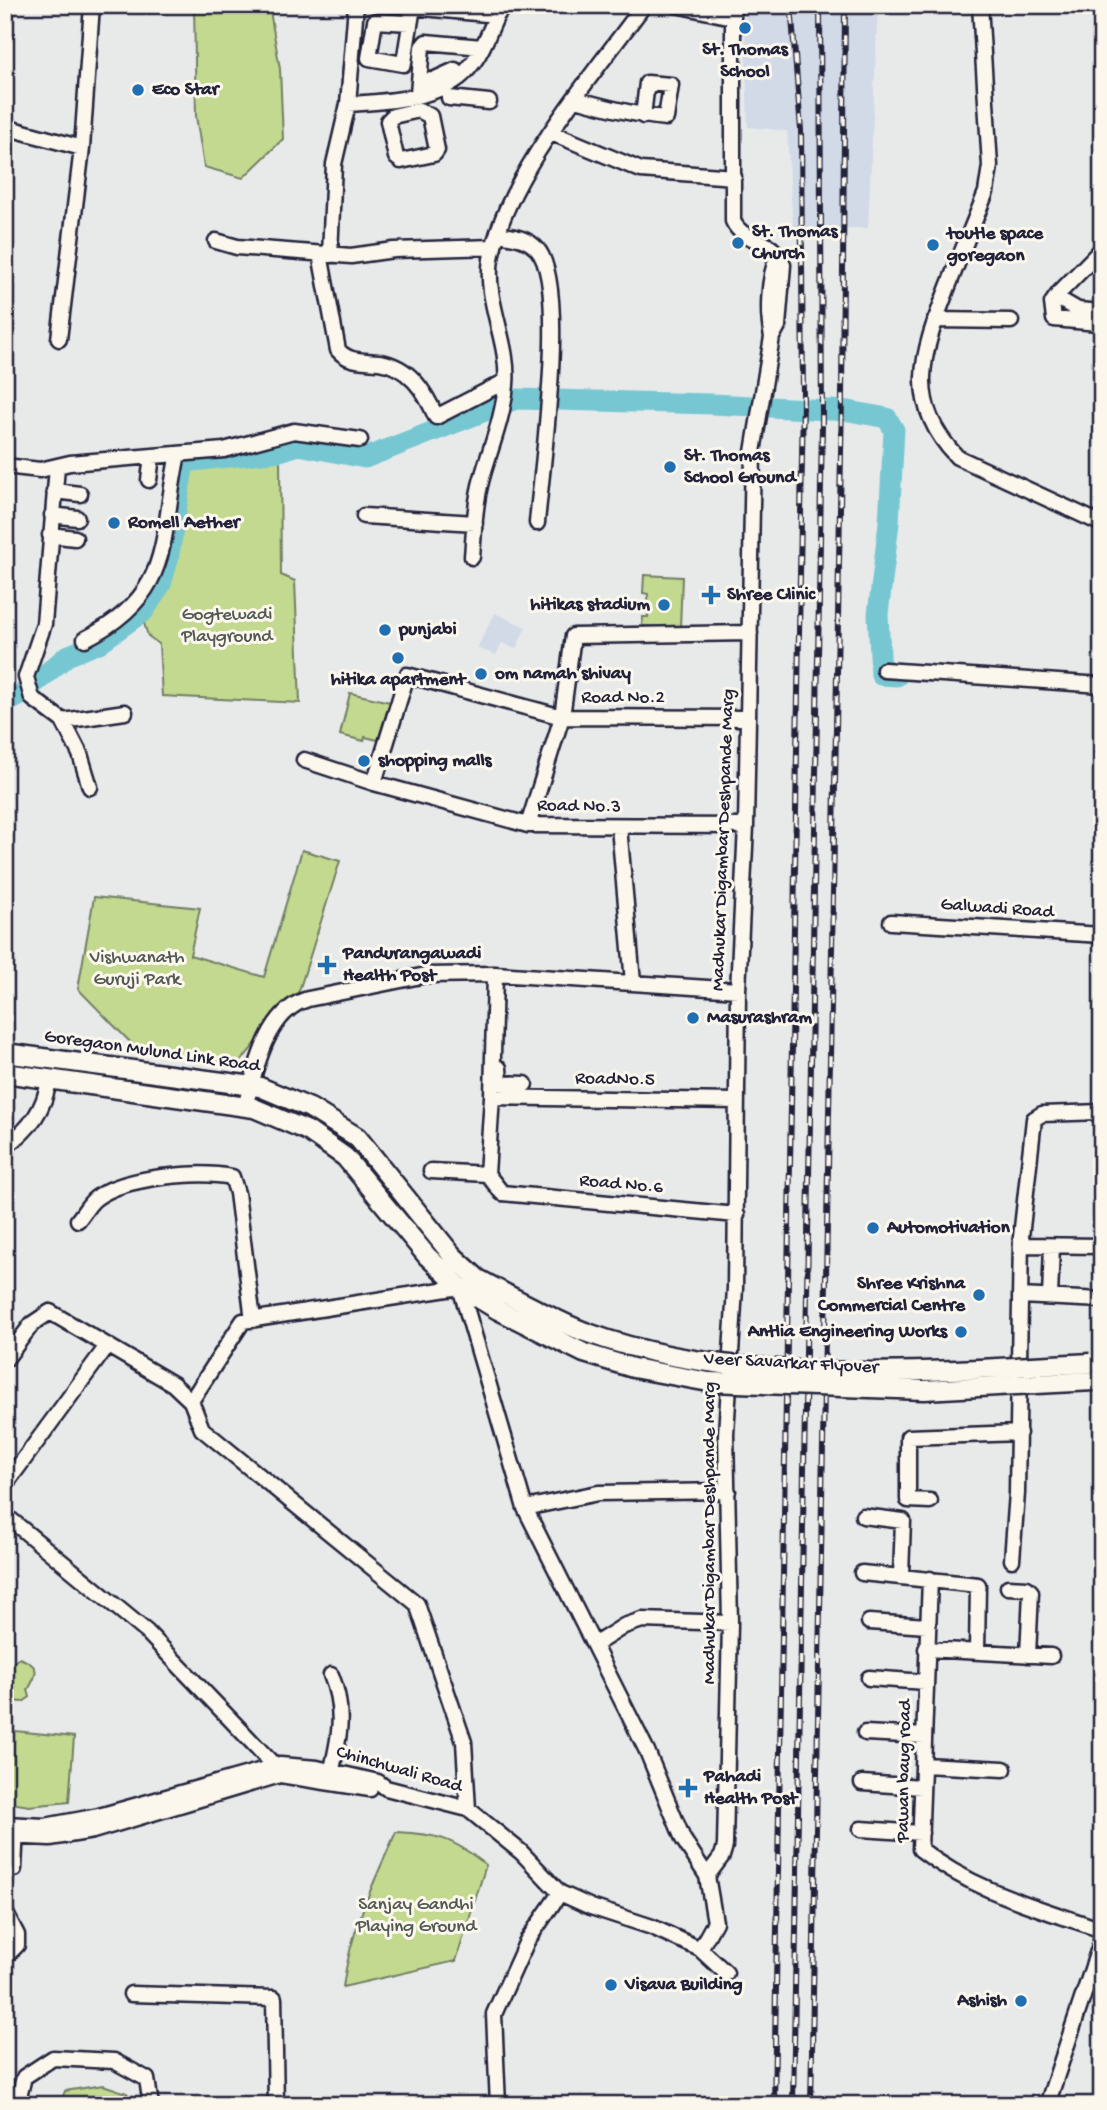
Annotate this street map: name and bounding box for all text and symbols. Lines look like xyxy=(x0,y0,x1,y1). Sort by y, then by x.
marker: St. Thomas School xyxy=(737,20,753,36)
place label: St. Thomas School xyxy=(702,39,789,84)
place label: Eco Star xyxy=(152,79,221,102)
marker: Eco Star xyxy=(130,82,146,98)
place label: St. Thomas Church xyxy=(751,221,838,266)
place label: toutle space goregaon xyxy=(945,223,1044,268)
marker: St. Thomas Church xyxy=(730,235,746,251)
marker: toutle space goregaon xyxy=(925,237,941,253)
place label: St. Thomas School Ground xyxy=(684,445,797,490)
marker: St. Thomas School Ground xyxy=(662,459,678,475)
place label: Romell Aether xyxy=(127,512,242,535)
marker: Romell Aether xyxy=(106,515,122,531)
place label: Shree Clinic xyxy=(727,584,817,607)
marker: Shree Clinic xyxy=(701,585,721,605)
place label: hitikas stadium xyxy=(530,594,651,617)
marker: hitikas stadium xyxy=(656,597,672,613)
park label: Gogtewadi Playground xyxy=(180,604,274,649)
place label: punjabi xyxy=(398,619,457,642)
marker: punjabi xyxy=(377,622,393,638)
marker: hitika apartment xyxy=(390,650,406,666)
place label: om namah shivay xyxy=(494,663,631,686)
marker: om namah shivay xyxy=(473,666,489,682)
place label: hitika apartment xyxy=(331,669,468,692)
street label: Road No.2 xyxy=(581,687,665,710)
street label: Madhukar Digambar Deshpande Marg xyxy=(707,688,741,992)
place label: shopping malls xyxy=(378,750,493,773)
marker: shopping malls xyxy=(356,753,372,769)
street label: Road No.3 xyxy=(537,795,621,819)
street label: Galwadi Road xyxy=(940,894,1056,925)
place label: Pandurangawadi Health Post xyxy=(342,943,481,988)
park label: Vishwanath Guruji Park xyxy=(89,947,184,992)
marker: Pandurangawadi Health Post xyxy=(317,955,337,975)
place label: Masurashram xyxy=(707,1007,812,1030)
marker: Masurashram xyxy=(685,1010,701,1026)
street label: Goregaon Mulund Link Road xyxy=(43,1025,263,1079)
street label: RoadNo.5 xyxy=(575,1068,655,1092)
street label: Road No.6 xyxy=(578,1170,664,1200)
place label: Automotivation xyxy=(886,1217,1011,1240)
marker: Automotivation xyxy=(865,1220,881,1236)
place label: Shree Krishna Commercial Centre xyxy=(817,1273,966,1318)
marker: Shree Krishna Commercial Centre xyxy=(971,1287,987,1303)
place label: Antlia Engineering Works xyxy=(747,1321,948,1344)
marker: Antlia Engineering Works xyxy=(953,1324,969,1340)
street label: Veer Savarkar Flyover xyxy=(702,1348,881,1380)
street label: Madhukar Digambar Deshpande Marg xyxy=(699,1382,722,1684)
street label: Pawan baug road xyxy=(892,1697,918,1844)
street label: Chinchwali Road xyxy=(333,1741,466,1799)
place label: Pahadi Health Post xyxy=(703,1766,799,1811)
marker: Pahadi Health Post xyxy=(678,1778,698,1798)
park label: Sanjay Gandhi Playing Ground xyxy=(355,1894,478,1939)
place label: Visava Building xyxy=(624,1974,743,1997)
marker: Visava Building xyxy=(603,1977,619,1993)
place label: Ashish xyxy=(956,1990,1008,2013)
marker: Ashish xyxy=(1013,1993,1029,2009)

